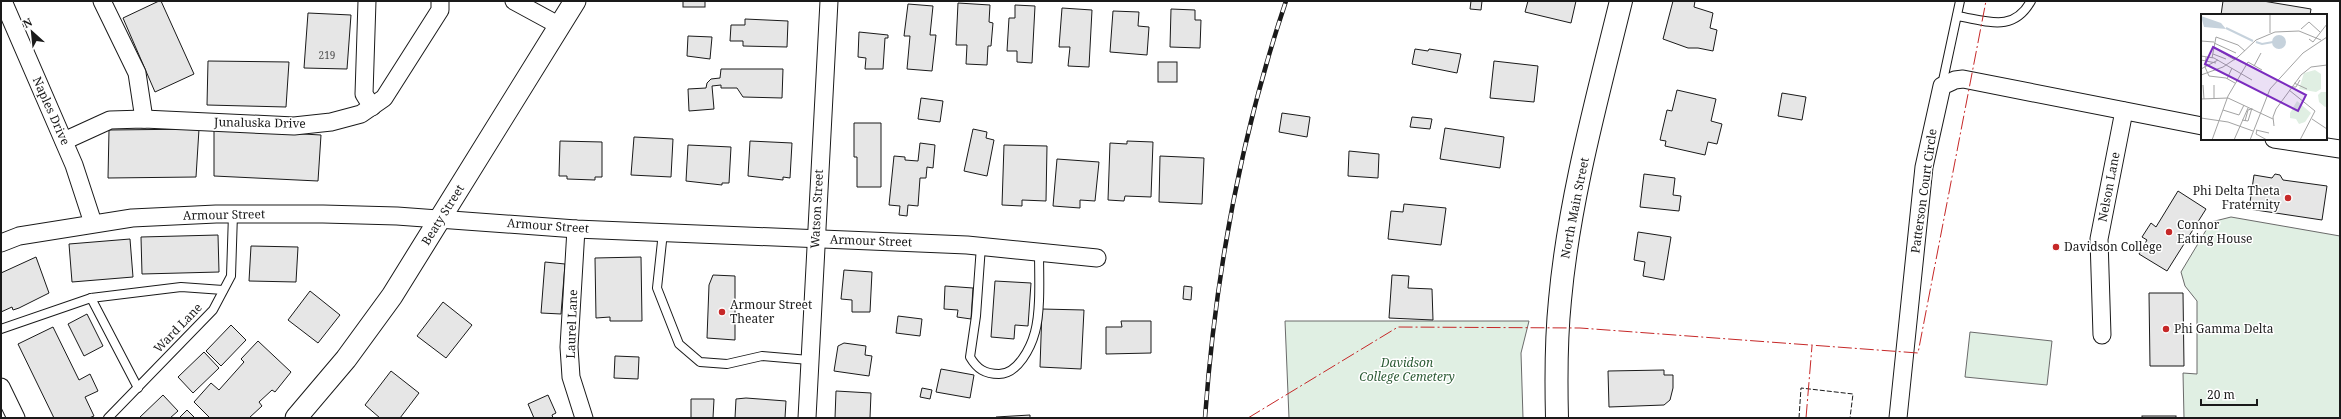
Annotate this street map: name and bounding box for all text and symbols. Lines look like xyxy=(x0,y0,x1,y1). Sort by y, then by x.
north arrow xyxy=(12,12,52,52)
text: N xyxy=(20,14,35,31)
inset map xyxy=(2201,14,2327,140)
house number: 219 xyxy=(319,48,335,62)
street label: Naples Drive xyxy=(29,74,74,148)
street label: Junaluska Drive xyxy=(213,113,306,132)
street label: Patterson Court Circle xyxy=(1906,128,1941,254)
street label: Nelson Lane xyxy=(2093,150,2124,223)
street label: North Main Street xyxy=(1556,156,1593,260)
street label: Watson Street xyxy=(806,169,827,249)
street label: Beaty Street xyxy=(417,181,468,248)
place label: Phi Delta Theta Fraternity xyxy=(2193,182,2280,213)
marker: Phi Delta Theta Fraternity xyxy=(2283,193,2293,203)
street label: Armour Street xyxy=(183,205,265,224)
street label: Armour Street xyxy=(506,214,590,237)
place label: Connor Eating House xyxy=(2177,216,2253,247)
marker: Connor Eating House xyxy=(2164,227,2174,237)
street label: Armour Street xyxy=(830,231,912,250)
place label: Davidson College xyxy=(2064,238,2162,255)
marker: Davidson College xyxy=(2051,242,2061,252)
street label: Laurel Lane xyxy=(562,289,581,359)
place label: Armour Street Theater xyxy=(730,296,812,327)
street label: Ward Lane xyxy=(150,299,206,356)
marker: Armour Street Theater xyxy=(717,307,727,317)
place label: Phi Gamma Delta xyxy=(2174,320,2274,337)
marker: Phi Gamma Delta xyxy=(2161,324,2171,334)
park label: Davidson College Cemetery xyxy=(1359,354,1455,385)
scale bar xyxy=(2201,381,2257,407)
text: 20 m xyxy=(2207,386,2235,403)

